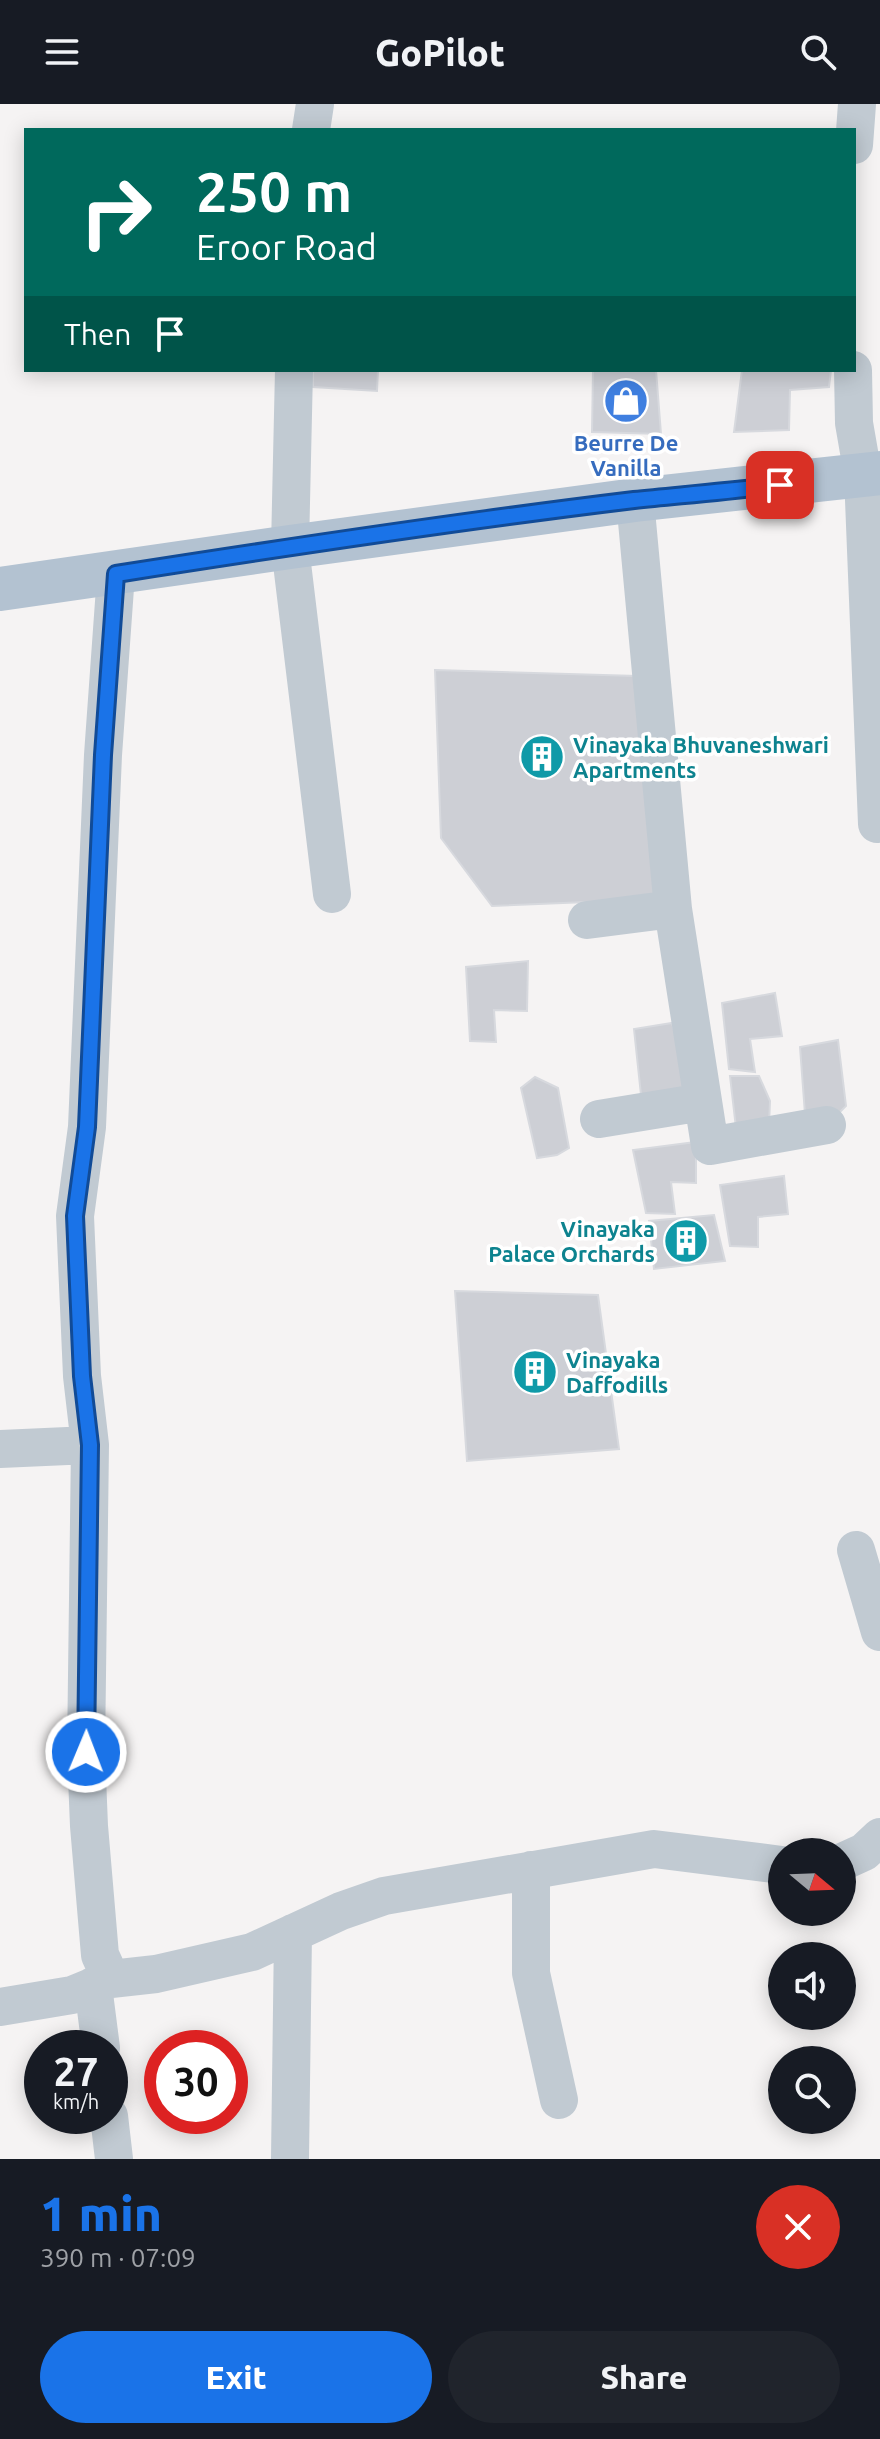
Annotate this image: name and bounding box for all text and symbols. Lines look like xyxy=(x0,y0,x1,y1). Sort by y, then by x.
icon: menu xyxy=(40,30,84,74)
icon: search xyxy=(796,30,840,74)
text: GoPilot xyxy=(375,32,505,73)
icon: right xyxy=(64,160,168,264)
text: 250 m xyxy=(196,160,352,223)
text: Eroor Road xyxy=(196,226,377,267)
icon: arrive xyxy=(148,312,192,356)
text: Then xyxy=(64,317,132,351)
shop icon: Beurre De Vanilla xyxy=(602,377,650,425)
place label: Beurre De Vanilla xyxy=(574,430,678,480)
pin xyxy=(746,451,814,519)
icon: arrive xyxy=(758,463,802,507)
place label: Vinayaka Bhuvaneshwari Apartments xyxy=(573,732,829,782)
building icon: Vinayaka Bhuvaneshwari Apartments xyxy=(518,733,566,781)
place label: Vinayaka Palace Orchards xyxy=(488,1216,655,1266)
building icon: Vinayaka Palace Orchards xyxy=(662,1217,710,1265)
place label: Vinayaka Daffodills xyxy=(566,1347,668,1397)
building icon: Vinayaka Daffodills xyxy=(511,1348,559,1396)
position arrow xyxy=(44,1710,128,1794)
north arrow xyxy=(768,1838,856,1926)
map controls xyxy=(768,1838,856,2134)
button: sound xyxy=(768,1942,856,2030)
speed limit sign: 30 xyxy=(144,2030,248,2134)
button: search xyxy=(768,2046,856,2134)
text: 27 xyxy=(53,2049,99,2094)
text: km/h xyxy=(53,2090,99,2113)
button: close xyxy=(756,2185,840,2269)
text: 1 min xyxy=(40,2186,162,2240)
text: 390 m · 07:09 xyxy=(40,2243,196,2272)
button: Exit xyxy=(40,2331,432,2423)
button: Share xyxy=(448,2331,840,2423)

